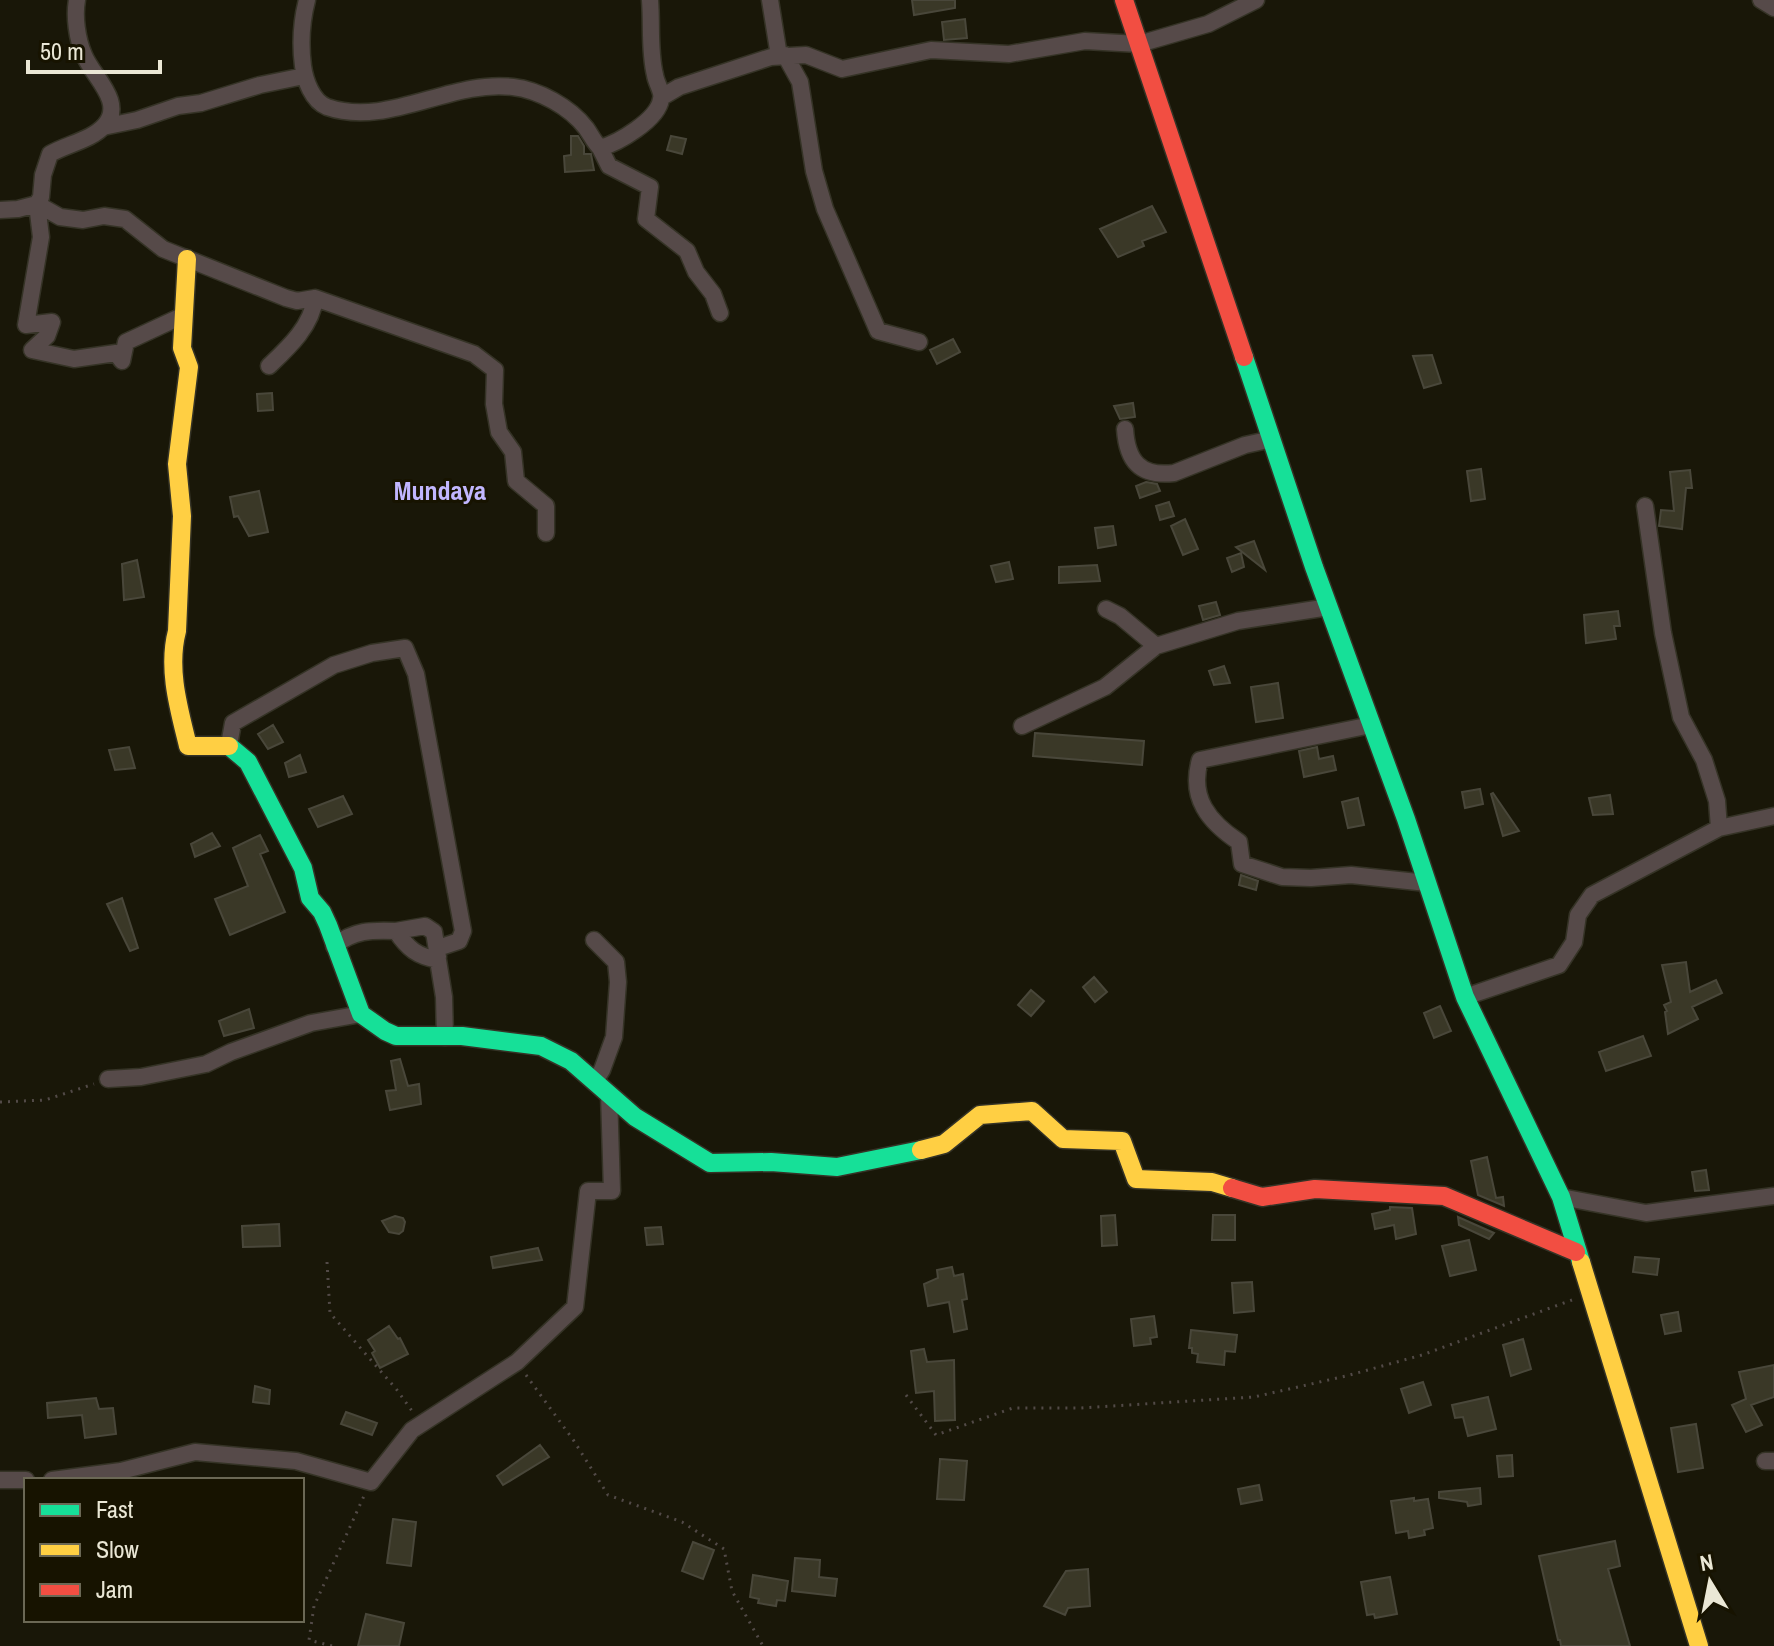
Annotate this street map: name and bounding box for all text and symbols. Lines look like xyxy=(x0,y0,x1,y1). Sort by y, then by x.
scale bar xyxy=(28,24,160,74)
text: 50 m xyxy=(40,35,84,67)
district label: Mundaya xyxy=(394,473,486,508)
legend xyxy=(24,1478,304,1622)
text: Fast xyxy=(96,1493,134,1525)
text: Slow xyxy=(96,1533,139,1565)
north arrow xyxy=(1670,1542,1750,1622)
text: N xyxy=(1698,1546,1716,1578)
text: Jam xyxy=(96,1573,133,1605)

